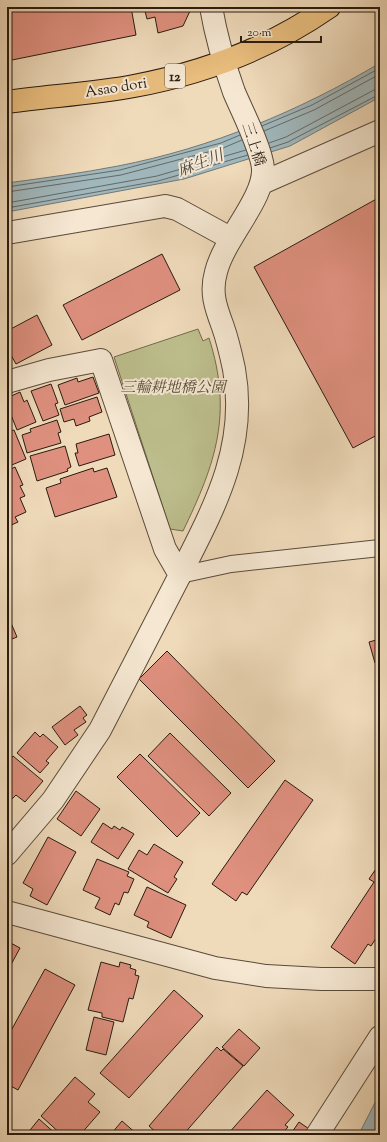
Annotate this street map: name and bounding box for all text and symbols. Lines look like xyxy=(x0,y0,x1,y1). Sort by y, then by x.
scale bar xyxy=(241,18,321,44)
text: 20 m xyxy=(247,24,272,42)
road number: 12 xyxy=(165,64,185,88)
street label: Asao dori xyxy=(84,73,149,104)
street label: 三上橋 xyxy=(236,120,270,169)
water label: 麻生川 xyxy=(174,144,229,184)
park label: 三輪耕地橋公園 xyxy=(120,378,228,399)

